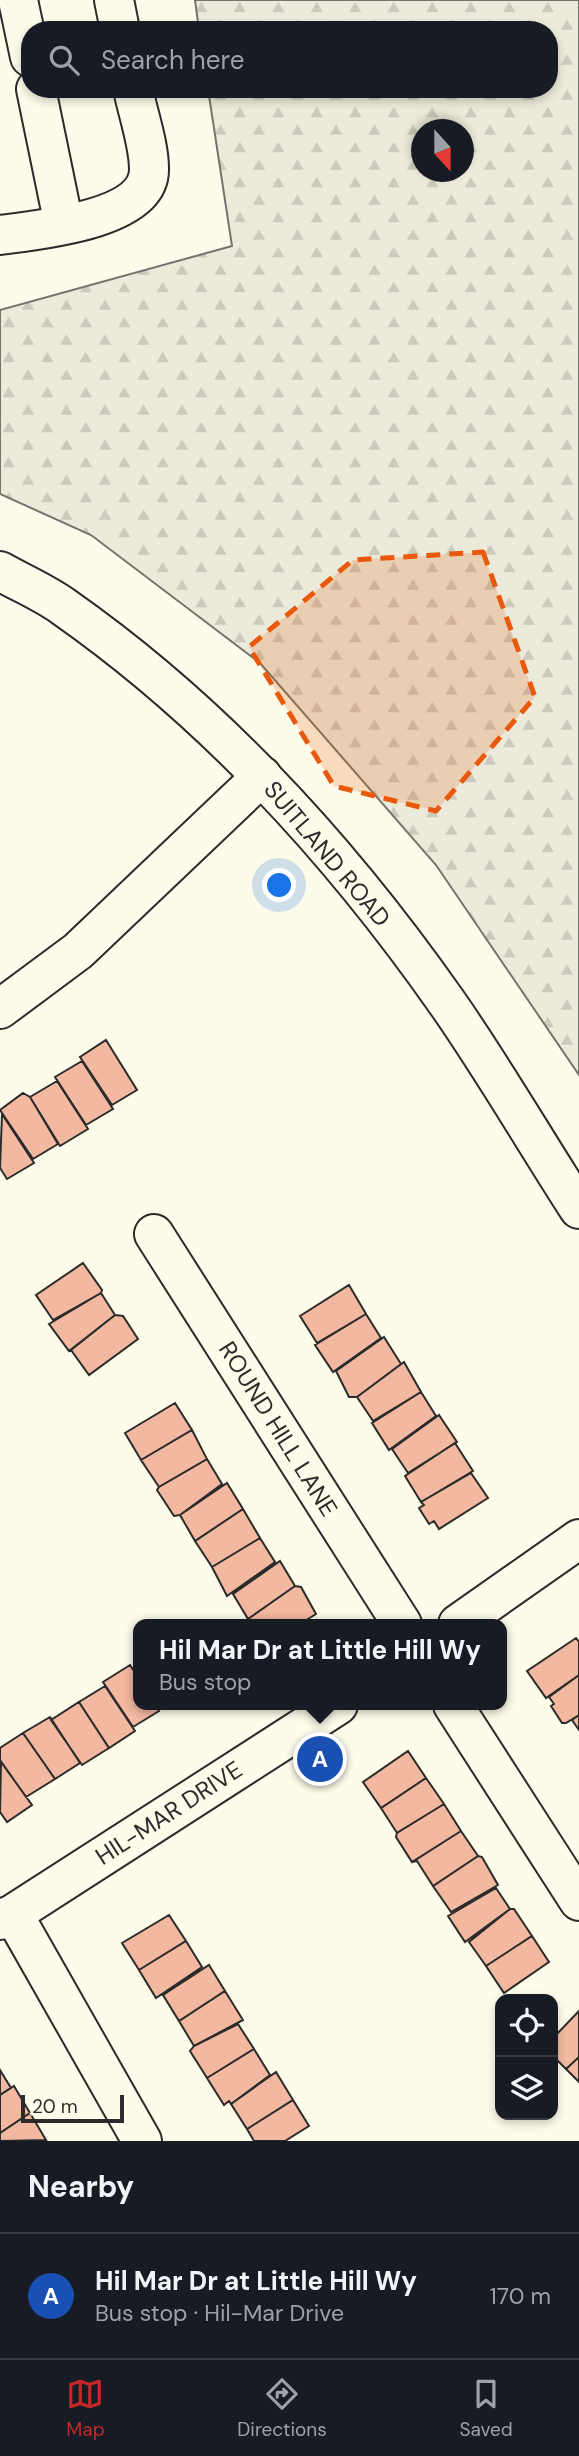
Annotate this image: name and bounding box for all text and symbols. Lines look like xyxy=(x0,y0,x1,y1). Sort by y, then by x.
search box xyxy=(21,21,558,98)
icon: search xyxy=(45,41,83,79)
text: Search here xyxy=(101,43,244,77)
north arrow xyxy=(411,119,474,182)
street label: SUITLAND ROAD xyxy=(257,774,397,933)
your location xyxy=(262,868,296,902)
street label: ROUND HILL LANE xyxy=(212,1336,345,1522)
popup xyxy=(133,1619,507,1710)
text: Hil Mar Dr at Little Hill Wy xyxy=(159,1633,481,1667)
text: Bus stop xyxy=(159,1667,251,1697)
pin: A xyxy=(297,1733,343,1785)
street label: HIL-MAR DRIVE xyxy=(90,1754,248,1872)
map controls xyxy=(495,1994,558,2120)
button: locate xyxy=(495,1994,558,2057)
button: layers xyxy=(495,2057,558,2120)
scale bar xyxy=(21,2092,124,2124)
text: 20 m xyxy=(32,2094,78,2119)
text: Nearby xyxy=(28,2167,134,2206)
text: Hil Mar Dr at Little Hill Wy xyxy=(95,2264,417,2298)
text: A xyxy=(43,2281,59,2311)
text: 170 m xyxy=(490,2281,551,2311)
text: Bus stop · Hil-Mar Drive xyxy=(95,2298,344,2328)
tab: Map xyxy=(66,2375,105,2442)
tab: Directions xyxy=(237,2375,327,2442)
tab: Saved xyxy=(459,2375,513,2442)

